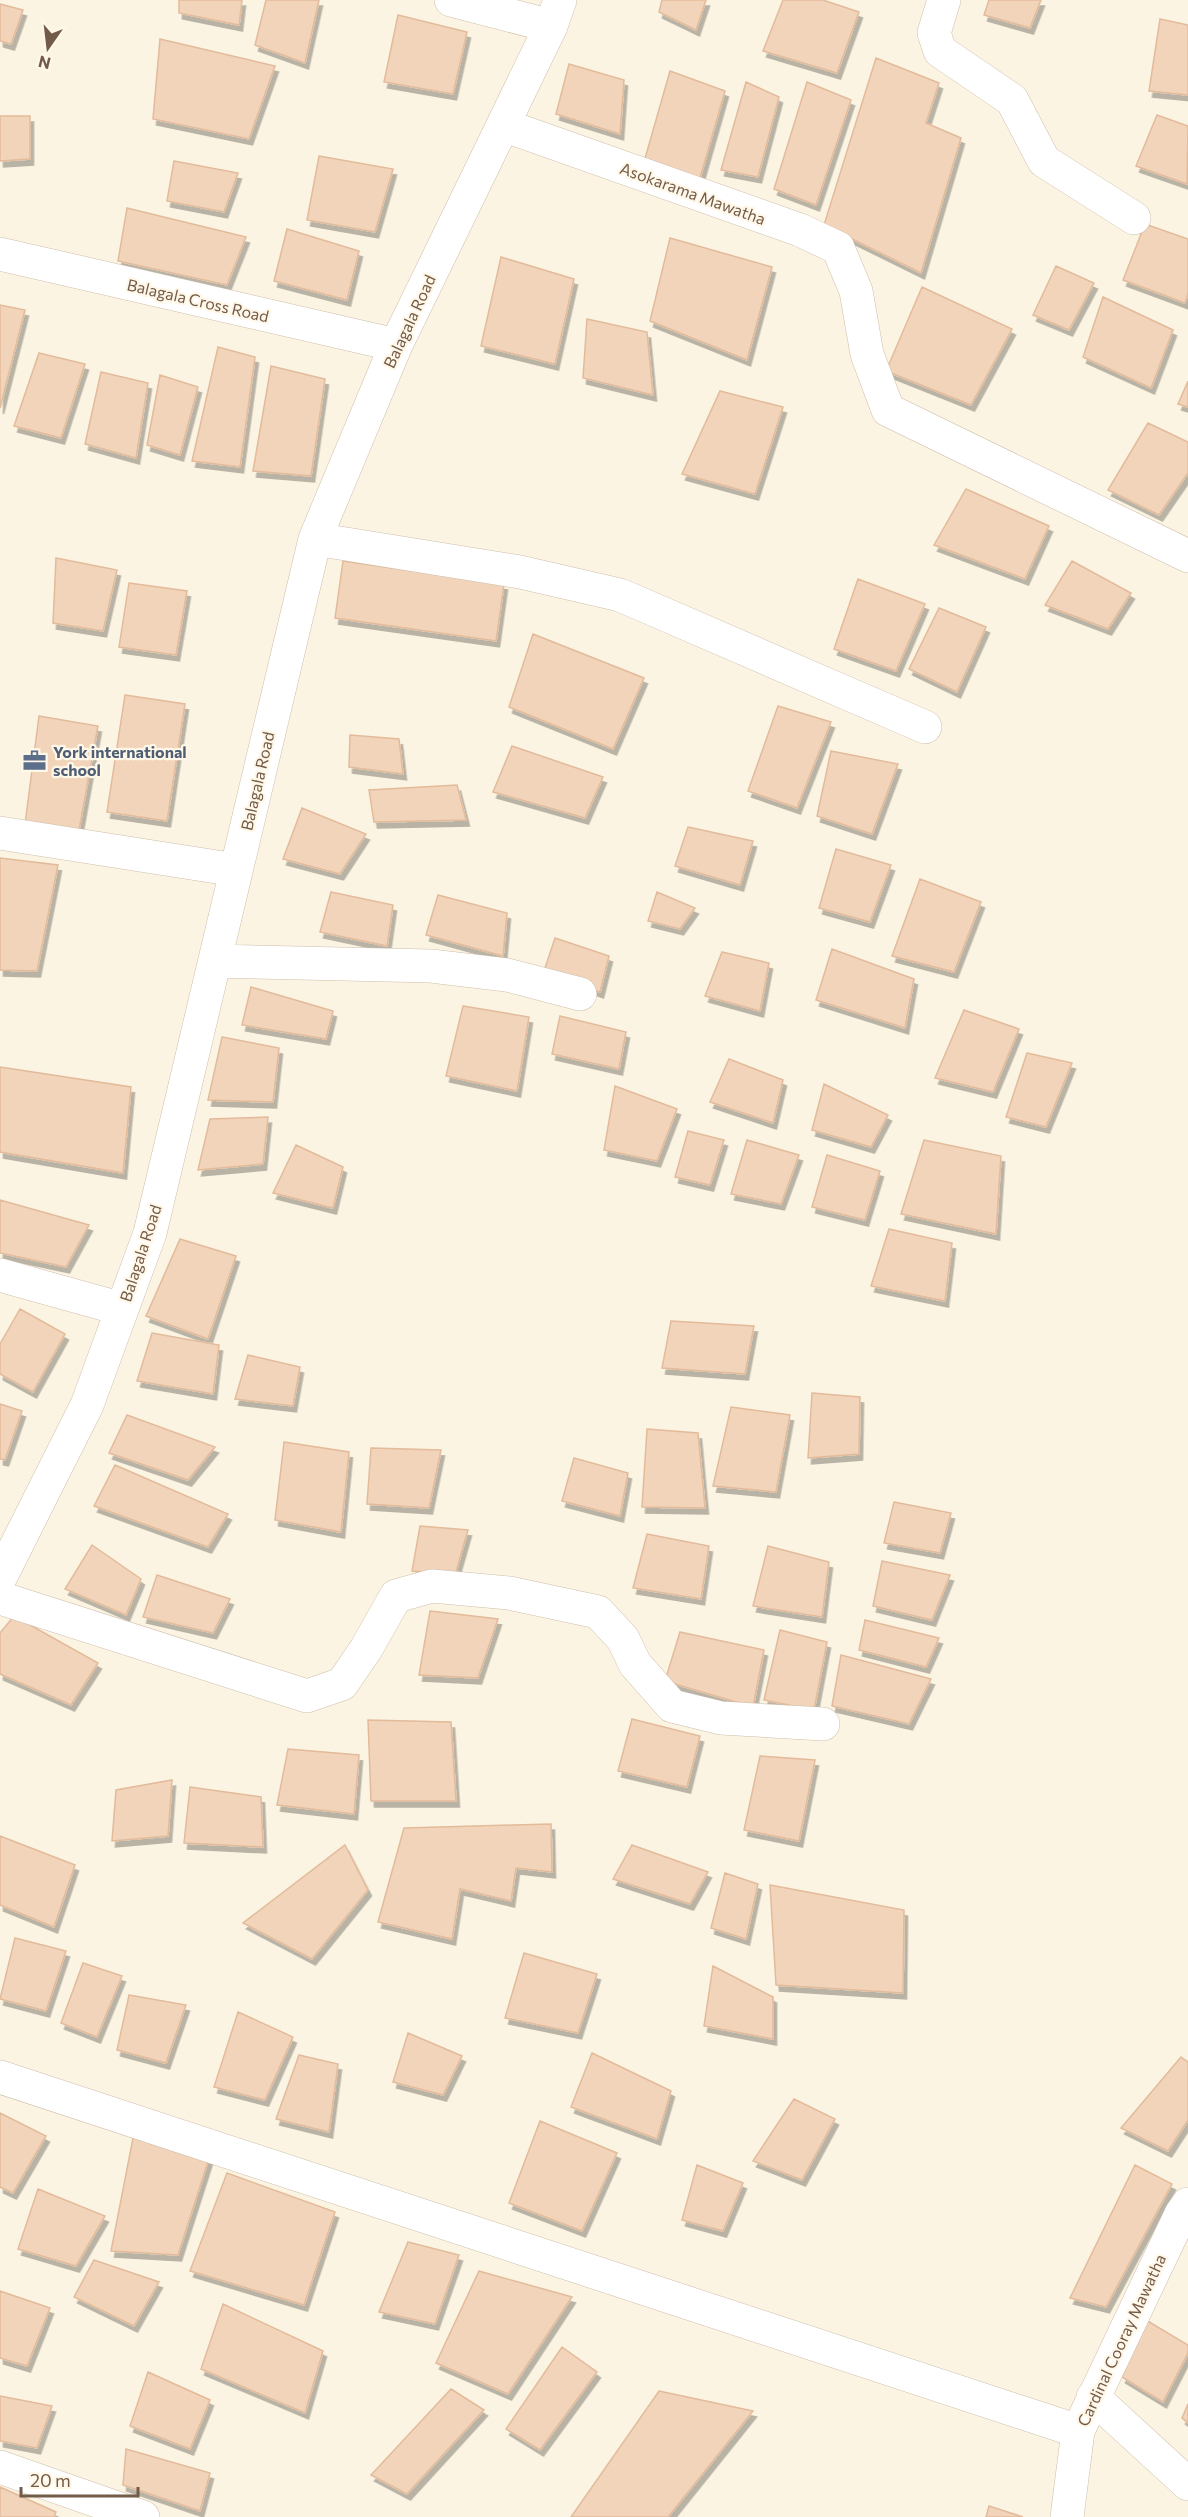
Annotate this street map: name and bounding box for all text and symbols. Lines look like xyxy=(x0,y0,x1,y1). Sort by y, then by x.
north arrow xyxy=(18,18,78,78)
text: N xyxy=(36,52,52,74)
street label: Asokarama Mawatha xyxy=(618,158,768,228)
street label: Balagala Road xyxy=(379,271,439,371)
street label: Balagala Cross Road xyxy=(125,274,271,326)
street label: Balagala Road xyxy=(236,730,278,832)
place label: York international school xyxy=(53,742,187,779)
office icon: York international school xyxy=(22,747,48,773)
street label: Balagala Road xyxy=(115,1202,165,1304)
street label: Cardinal Cooray Mawatha xyxy=(1073,2251,1169,2429)
scale bar xyxy=(21,2460,138,2498)
text: 20 m xyxy=(30,2469,71,2491)

